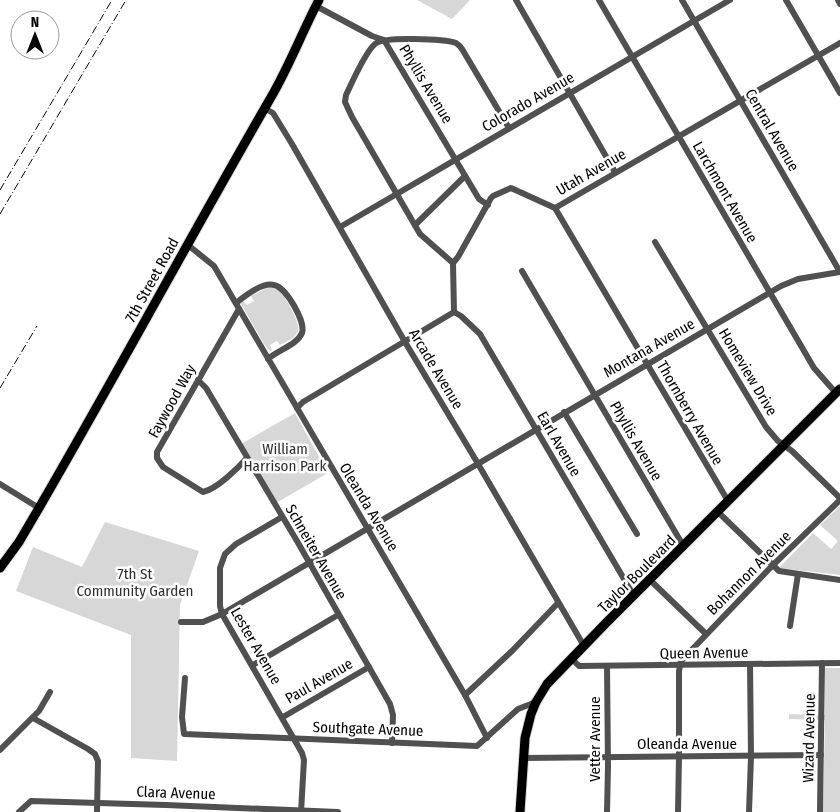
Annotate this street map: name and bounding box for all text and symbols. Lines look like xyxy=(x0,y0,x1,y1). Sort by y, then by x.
north arrow xyxy=(10,10,60,60)
text: N xyxy=(31,14,39,31)
street label: Phyllis Avenue xyxy=(395,41,457,127)
street label: Colorado Avenue xyxy=(479,68,577,136)
street label: Central Avenue xyxy=(741,86,803,174)
street label: Larchmont Avenue xyxy=(689,138,761,246)
street label: Utah Avenue xyxy=(553,145,629,199)
street label: 7th Street Road xyxy=(121,235,183,325)
street label: Montana Avenue xyxy=(600,315,698,381)
street label: Homeview Drive xyxy=(715,325,781,419)
street label: Arcade Avenue xyxy=(405,326,467,412)
street label: Thornberry Avenue xyxy=(653,358,727,468)
street label: Faywood Way xyxy=(144,361,200,441)
street label: Phyllis Avenue xyxy=(606,398,666,484)
street label: Earl Avenue xyxy=(533,408,585,480)
park label: William Harrison Park xyxy=(243,440,327,475)
street label: Oleanda Avenue xyxy=(336,460,402,554)
street label: Schneiter Avenue xyxy=(282,501,350,603)
street label: Bohannon Avenue xyxy=(703,527,795,619)
street label: Taylor Boulevard xyxy=(594,531,680,617)
park label: 7th St Community Garden xyxy=(76,565,194,600)
street label: Lester Avenue xyxy=(227,604,285,688)
street label: Queen Avenue xyxy=(660,643,748,663)
street label: Paul Avenue xyxy=(282,654,356,708)
street label: Wizard Avenue xyxy=(799,693,819,783)
street label: Vetter Avenue xyxy=(586,696,604,782)
street label: Southgate Avenue xyxy=(312,718,424,740)
street label: Oleanda Avenue xyxy=(637,735,737,753)
street label: Clara Avenue xyxy=(136,783,216,803)

